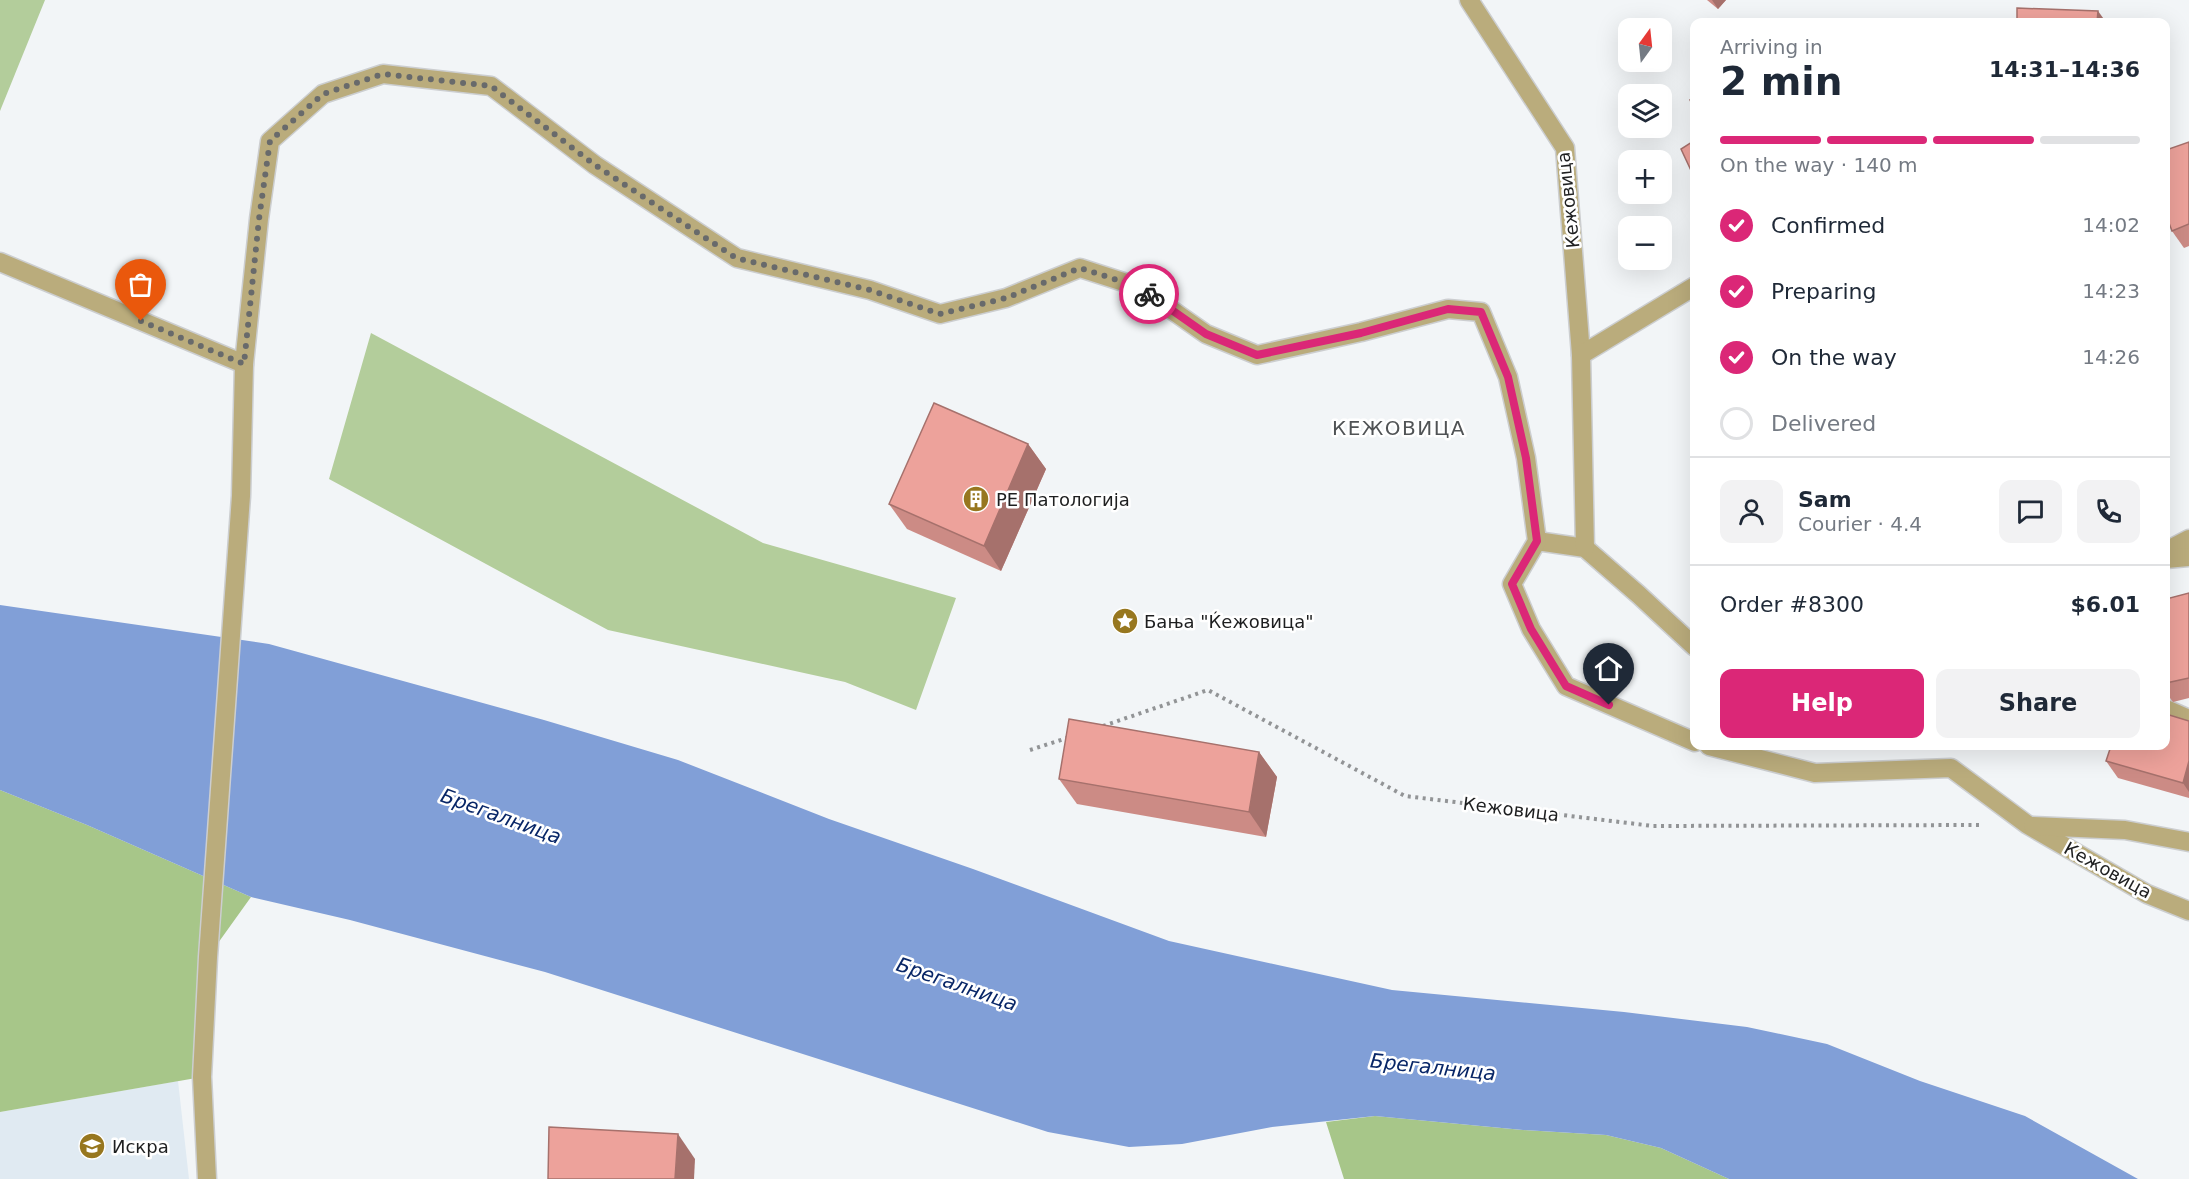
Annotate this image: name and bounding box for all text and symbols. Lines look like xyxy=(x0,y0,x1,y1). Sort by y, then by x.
north arrow xyxy=(1618,18,1672,72)
map controls xyxy=(1618,18,1672,270)
text: Arriving in xyxy=(1720,35,1823,59)
text: 14:31–14:36 xyxy=(1989,57,2140,82)
text: 2 min xyxy=(1720,59,1842,104)
button: layers xyxy=(1618,84,1672,138)
button: + xyxy=(1618,150,1672,204)
street label: Кежовица xyxy=(1553,151,1583,249)
text: On the way · 140 m xyxy=(1720,153,1918,177)
icon: check xyxy=(1720,209,1753,242)
text: Confirmed xyxy=(1771,213,1885,238)
text: 14:02 xyxy=(2082,213,2140,237)
button: − xyxy=(1618,216,1672,270)
pin xyxy=(115,259,166,321)
courier xyxy=(1119,264,1179,324)
icon: bag xyxy=(124,268,157,301)
icon: check xyxy=(1720,275,1753,308)
icon: bike xyxy=(1133,278,1166,311)
text: Preparing xyxy=(1771,279,1877,304)
text: 14:23 xyxy=(2082,279,2140,303)
icon: check xyxy=(1720,341,1753,374)
text: On the way xyxy=(1771,345,1897,370)
text: 14:26 xyxy=(2082,345,2140,369)
text: Delivered xyxy=(1771,411,1876,436)
district label: КЕЖОВИЦА xyxy=(1332,416,1466,440)
button: person xyxy=(1720,480,1783,543)
button: chat xyxy=(1999,480,2062,543)
button: phone xyxy=(2077,480,2140,543)
building icon: РЕ Патологија xyxy=(961,484,991,514)
text: Sam xyxy=(1798,487,1852,512)
place label: РЕ Патологија xyxy=(996,489,1130,510)
text: Courier · 4.4 xyxy=(1798,512,1922,536)
text: Order #8300 xyxy=(1720,592,1864,617)
text: $6.01 xyxy=(2070,592,2140,617)
place icon: Бања "Ќежовица" xyxy=(1110,606,1140,636)
place label: Бања "Ќежовица" xyxy=(1144,611,1314,632)
pin xyxy=(1583,643,1634,705)
icon: home xyxy=(1592,652,1625,685)
button: Help xyxy=(1720,669,1924,738)
button: Share xyxy=(1936,669,2140,738)
water label: Брегалница xyxy=(438,783,564,849)
street label: Кежовица xyxy=(1462,793,1560,825)
street label: Кежовица xyxy=(2061,837,2155,903)
water label: Брегалница xyxy=(893,952,1021,1016)
water label: Брегалница xyxy=(1369,1048,1497,1086)
school or university icon: Искра xyxy=(77,1131,107,1161)
place label: Искра xyxy=(112,1136,169,1157)

